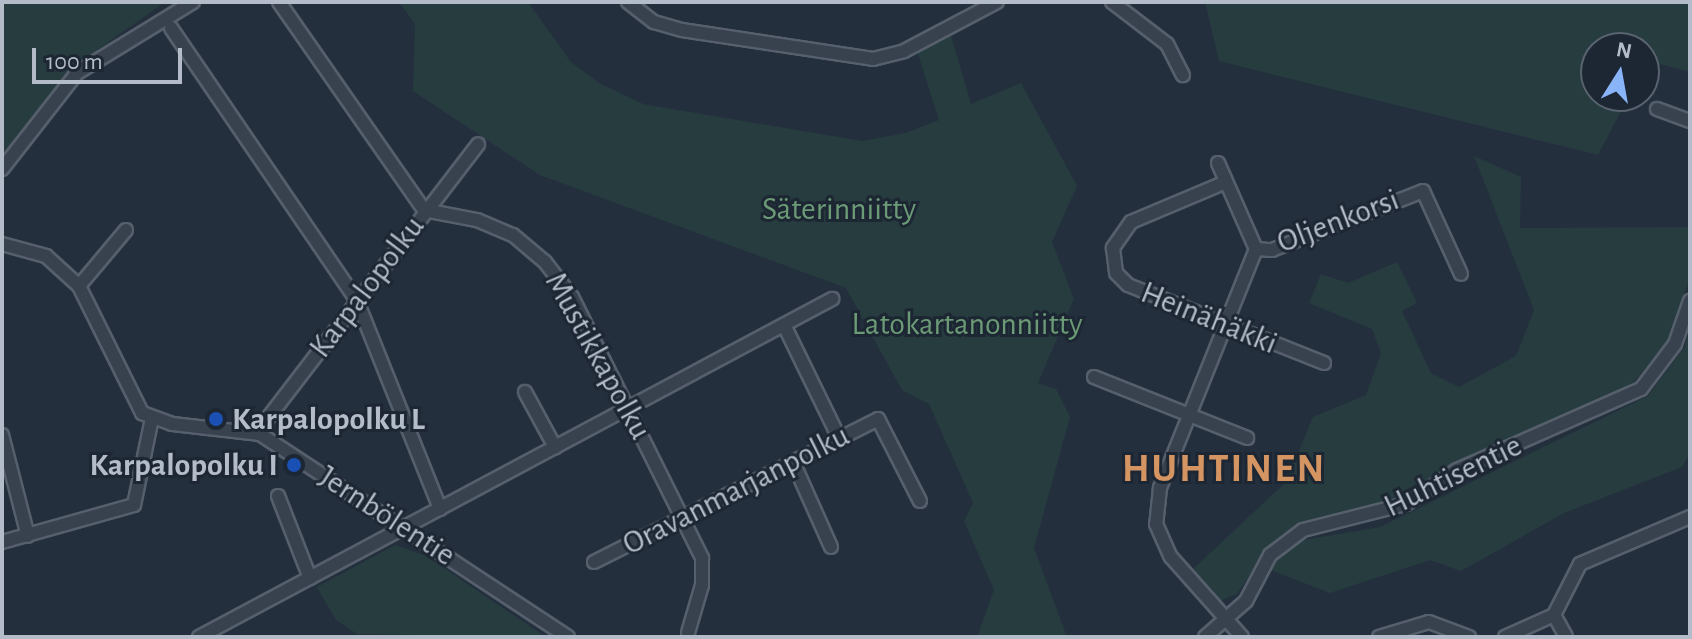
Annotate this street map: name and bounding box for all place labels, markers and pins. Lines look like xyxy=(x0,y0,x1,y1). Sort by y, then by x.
place label: Karpalopolku L xyxy=(232,400,425,438)
marker: Karpalopolku L xyxy=(207,410,225,428)
place label: Karpalopolku I xyxy=(89,446,278,484)
marker: Karpalopolku I xyxy=(285,456,303,474)

